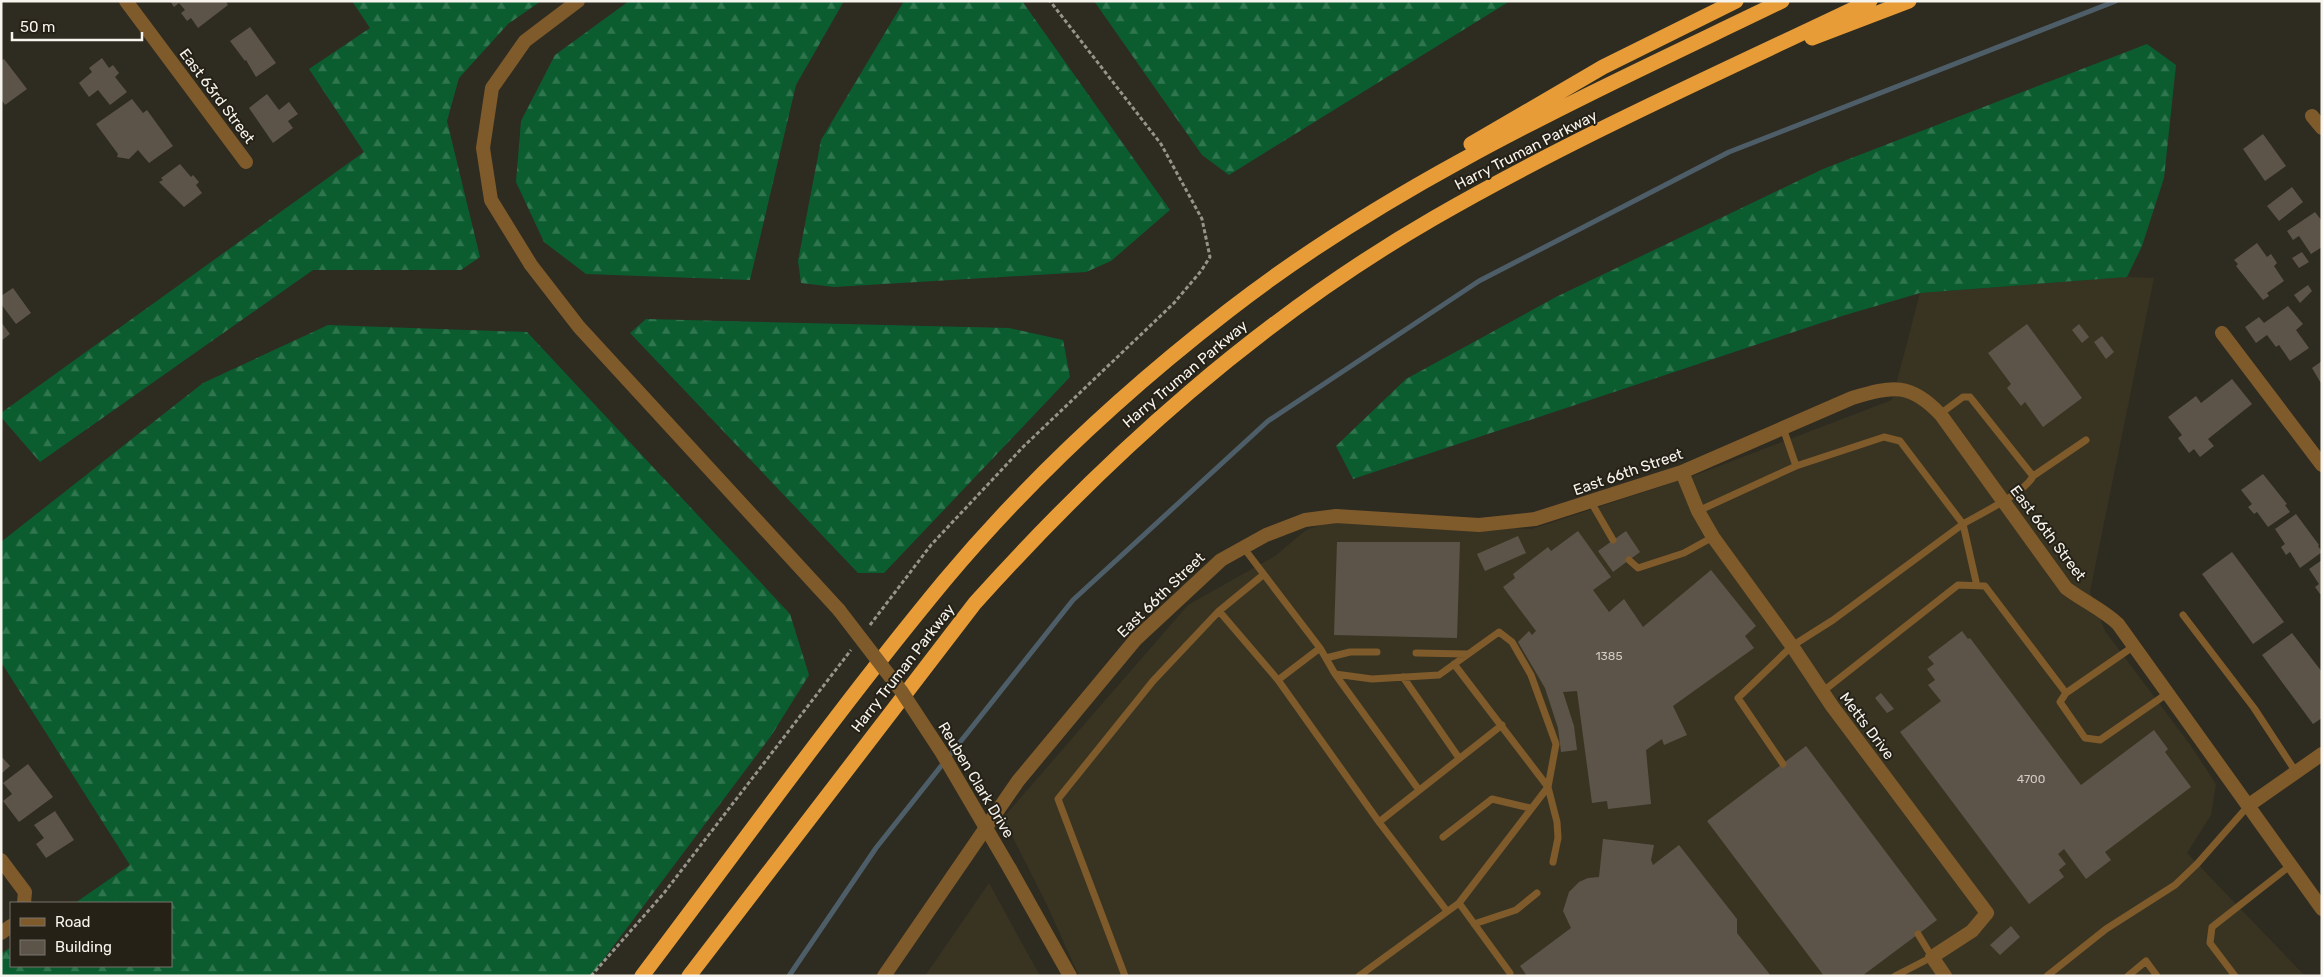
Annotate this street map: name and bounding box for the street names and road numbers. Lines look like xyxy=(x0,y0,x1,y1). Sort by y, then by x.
street label: East 63rd Street xyxy=(175,45,259,147)
street label: Harry Truman Parkway xyxy=(1452,106,1600,194)
street label: Harry Truman Parkway xyxy=(1119,316,1251,432)
street label: East 66th Street xyxy=(1571,445,1685,499)
street label: East 66th Street xyxy=(2006,482,2090,584)
street label: East 66th Street xyxy=(1113,549,1209,641)
street label: Harry Truman Parkway xyxy=(847,600,959,736)
street label: Metts Drive xyxy=(1836,689,1898,763)
street label: Reuben Clark Drive xyxy=(934,719,1018,841)

